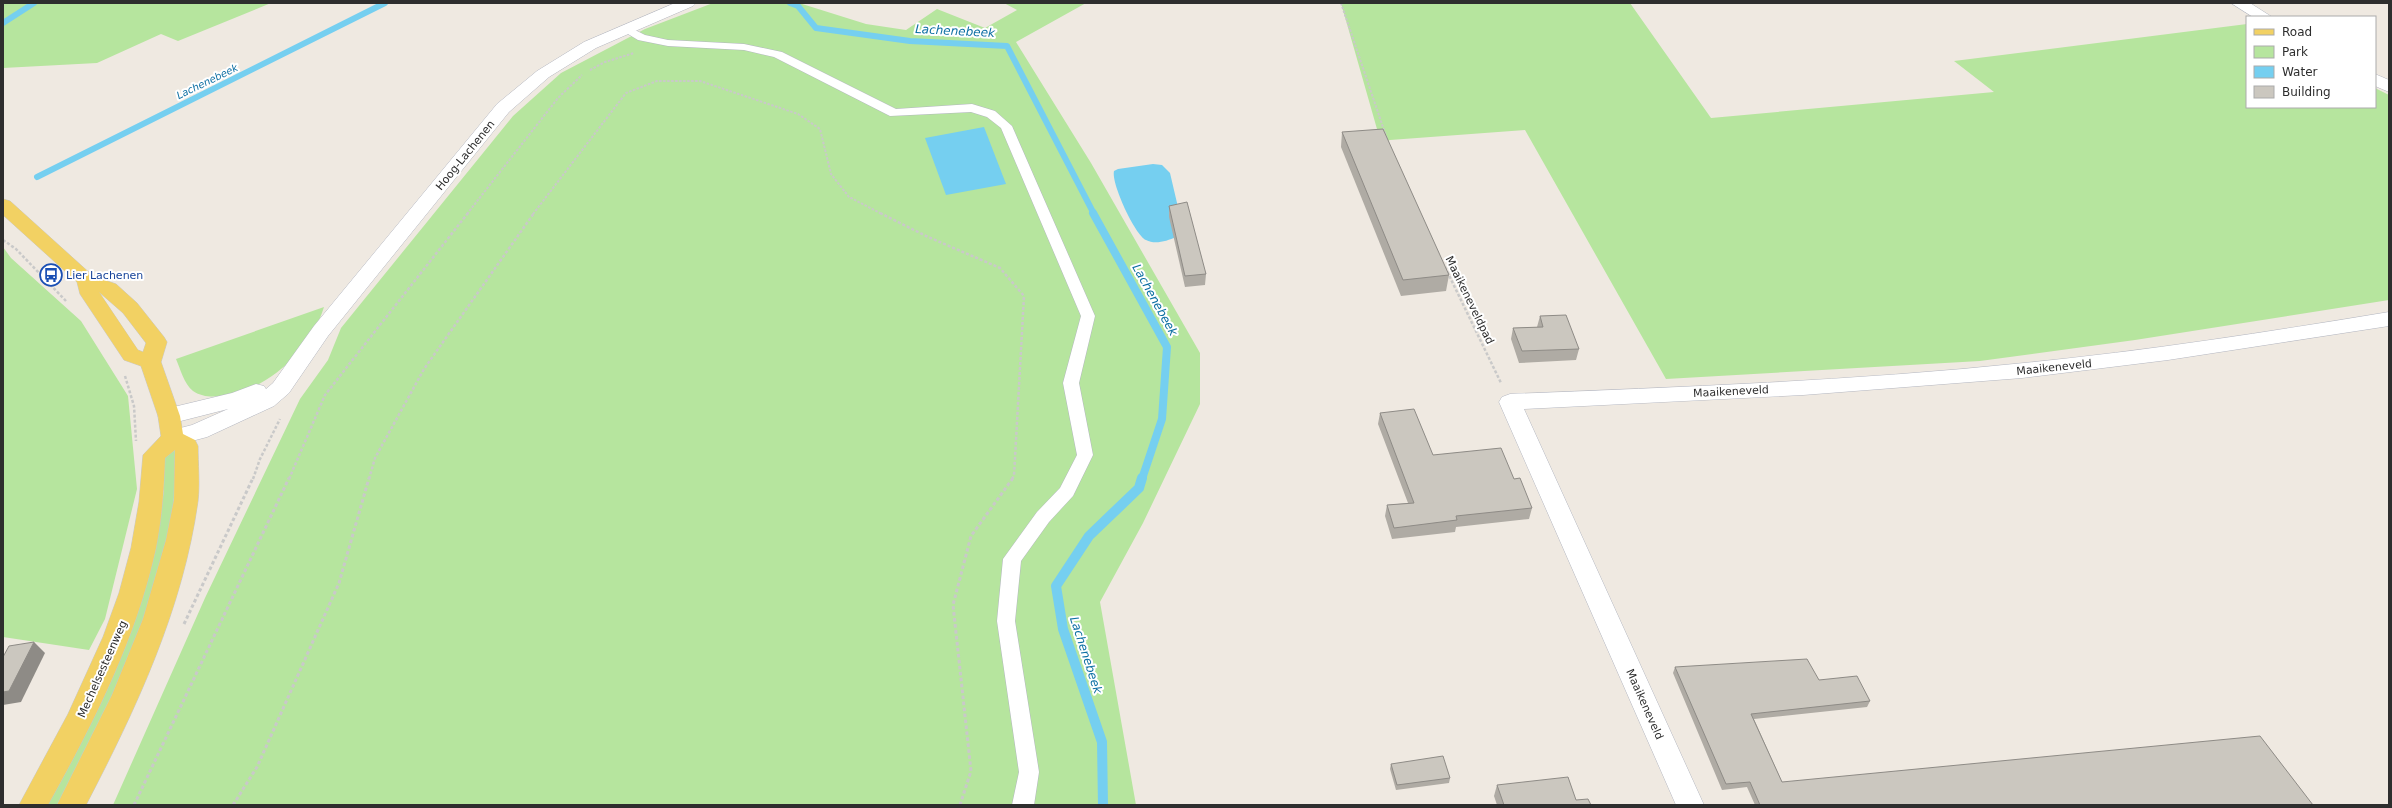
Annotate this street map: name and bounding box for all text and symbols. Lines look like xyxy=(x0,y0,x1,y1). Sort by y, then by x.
legend xyxy=(2246,16,2376,108)
water label: Lachenebeek xyxy=(915,22,996,40)
text: Road xyxy=(2282,25,2312,39)
text: Park xyxy=(2282,45,2308,59)
water label: Lachenebeek xyxy=(175,61,241,101)
text: Water xyxy=(2282,65,2318,79)
text: Building xyxy=(2282,85,2331,99)
street label: Hoog-Lachenen xyxy=(433,118,498,193)
street label: Maaikeneveldpad xyxy=(1443,254,1497,346)
bus stop icon: Lier Lachenen xyxy=(38,262,64,288)
water label: Lachenebeek xyxy=(1129,262,1181,339)
place label: Lier Lachenen xyxy=(66,269,143,282)
street label: Maaikeneveld xyxy=(2016,357,2092,378)
street label: Maaikeneveld xyxy=(1693,383,1769,400)
water label: Lachenebeek xyxy=(1067,615,1105,696)
street label: Mechelsesteenweg xyxy=(75,619,130,720)
street label: Maaikeneveld xyxy=(1623,667,1666,741)

